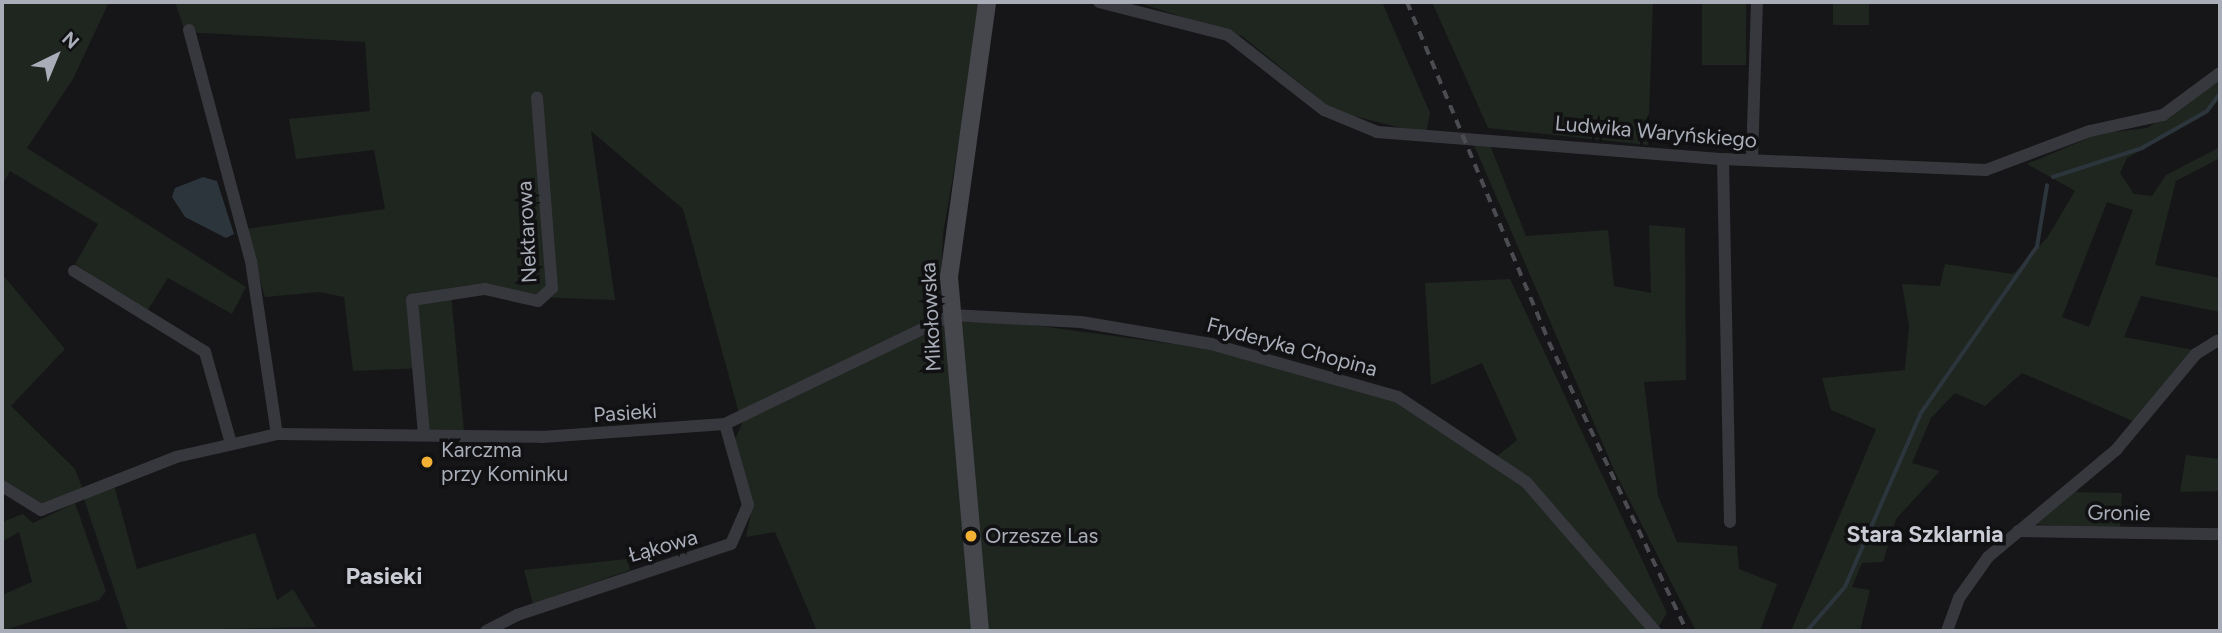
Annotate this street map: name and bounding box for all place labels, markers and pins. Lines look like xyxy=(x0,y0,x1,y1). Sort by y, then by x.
place label: Karczma przy Kominku xyxy=(441,437,568,487)
marker: Karczma przy Kominku xyxy=(419,454,435,470)
place label: Orzesze Las xyxy=(985,523,1098,549)
marker: Orzesze Las xyxy=(963,528,979,544)

